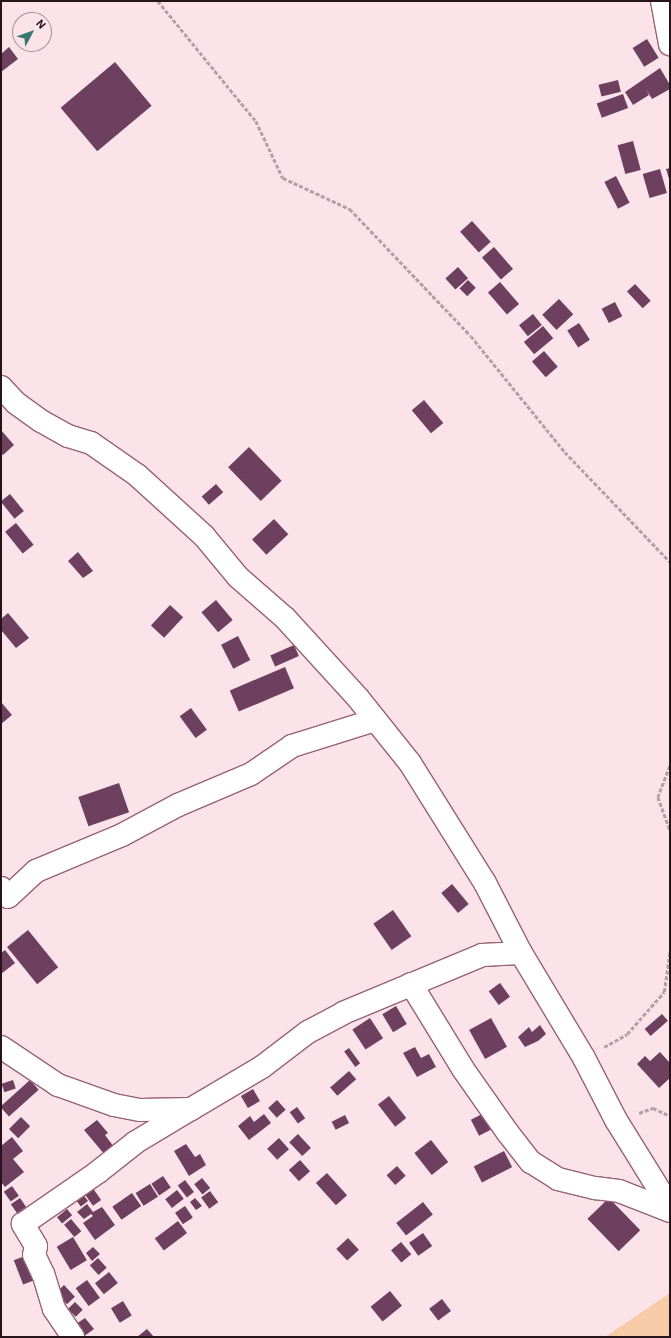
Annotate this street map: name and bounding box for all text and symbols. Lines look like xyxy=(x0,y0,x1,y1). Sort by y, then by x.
north arrow xyxy=(12,12,52,52)
text: N xyxy=(33,17,48,32)

